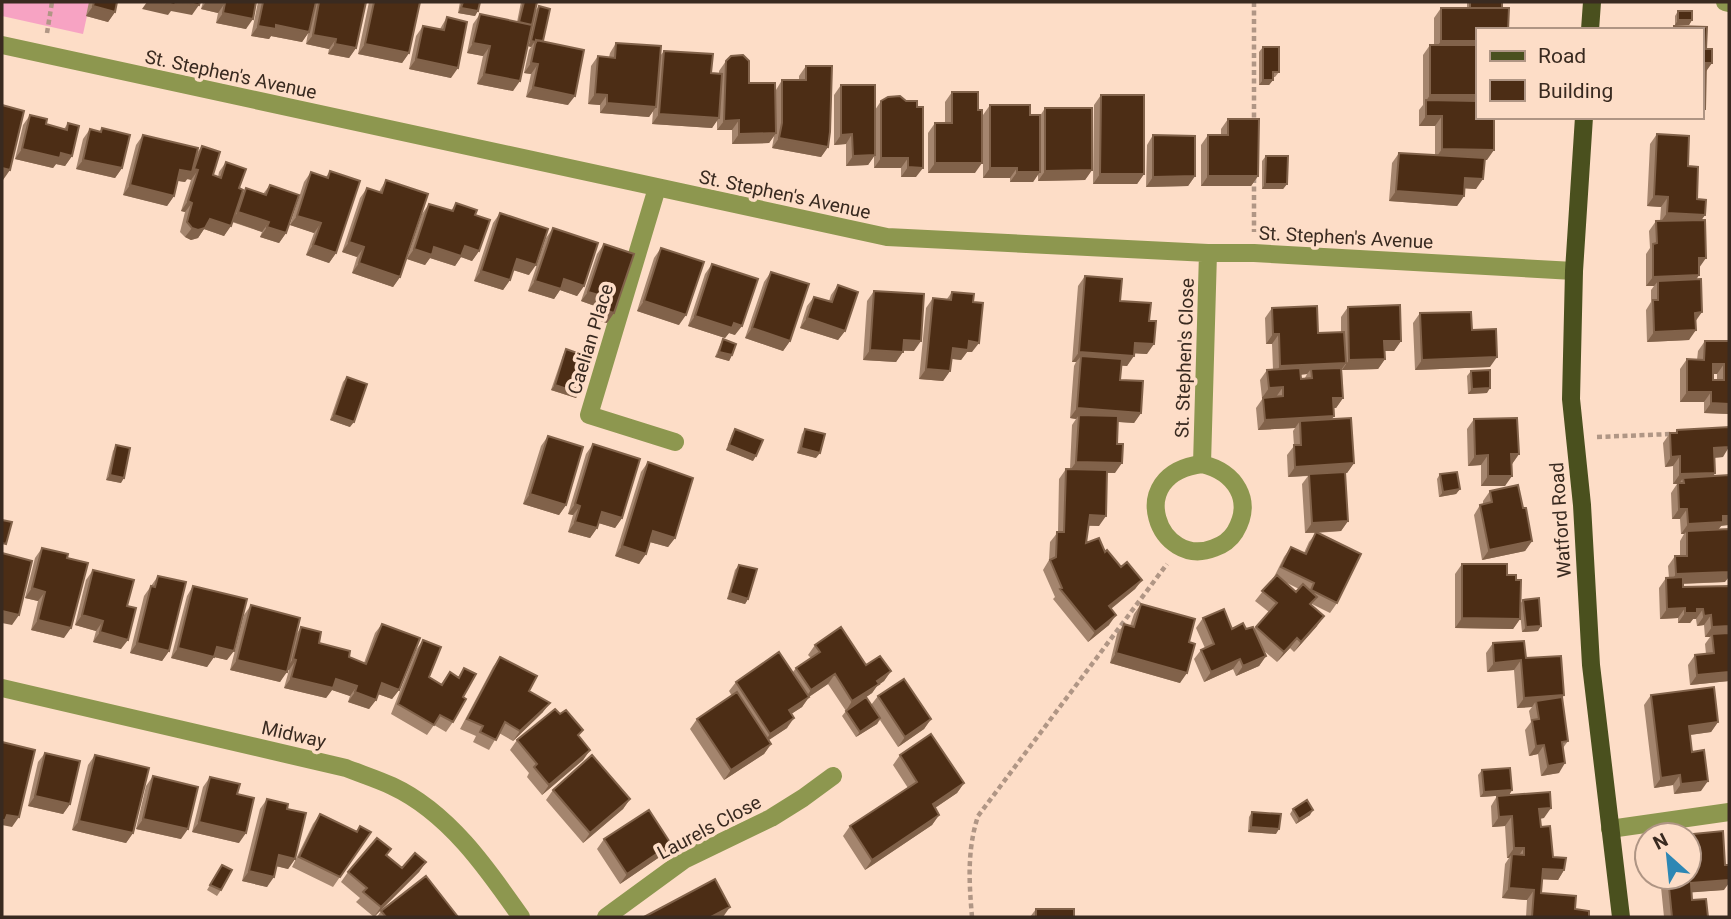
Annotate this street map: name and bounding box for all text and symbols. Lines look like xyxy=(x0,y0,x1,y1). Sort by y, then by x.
legend xyxy=(1476,28,1703,119)
text: Road xyxy=(1538,44,1586,68)
street label: St. Stephen's Avenue xyxy=(143,45,319,104)
text: Building xyxy=(1538,79,1613,103)
street label: St. Stephen's Avenue xyxy=(697,165,873,224)
street label: St. Stephen's Avenue xyxy=(1258,221,1434,254)
street label: St. Stephen's Close xyxy=(1170,277,1199,439)
street label: Caelian Place xyxy=(563,281,618,397)
street label: Watford Road xyxy=(1545,461,1576,579)
street label: Midway xyxy=(259,716,328,753)
street label: Laurels Close xyxy=(653,790,765,864)
north arrow xyxy=(1633,821,1703,891)
text: N xyxy=(1649,828,1672,855)

